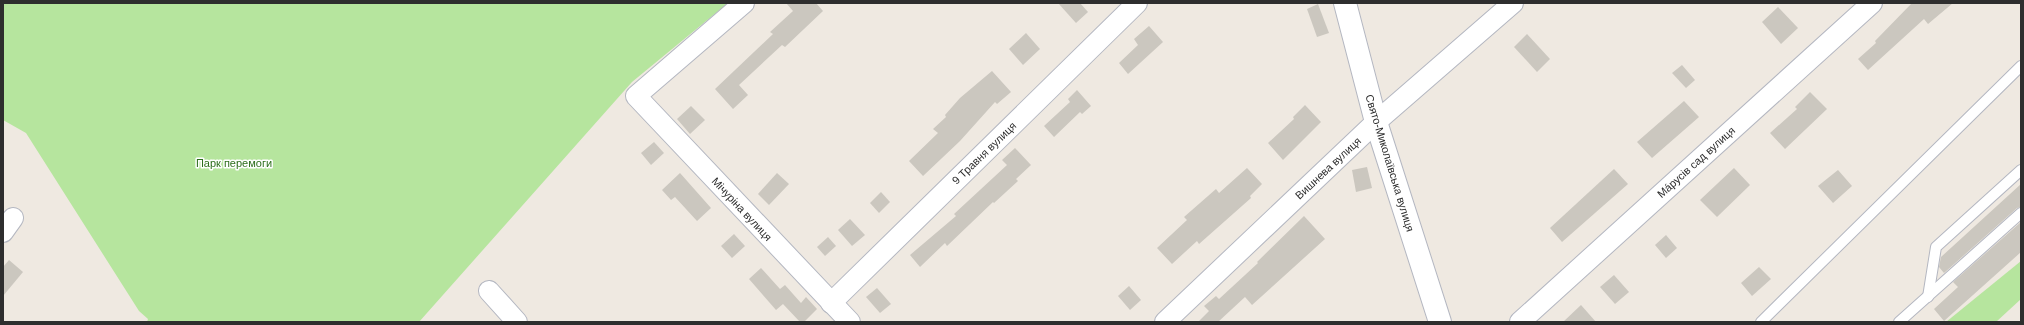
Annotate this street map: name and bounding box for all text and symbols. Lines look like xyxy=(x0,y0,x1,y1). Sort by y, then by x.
street label: Свято-Миколаївська вулиця xyxy=(1363,93,1417,233)
street label: 9 Травня вулиця xyxy=(950,119,1018,187)
street label: Мáрусів сад вулиця xyxy=(1655,124,1737,200)
street label: Вишнева вулиця xyxy=(1293,135,1363,201)
park label: Парк перемоги xyxy=(196,157,272,169)
street label: Мічуріна вулиця xyxy=(710,175,774,243)

